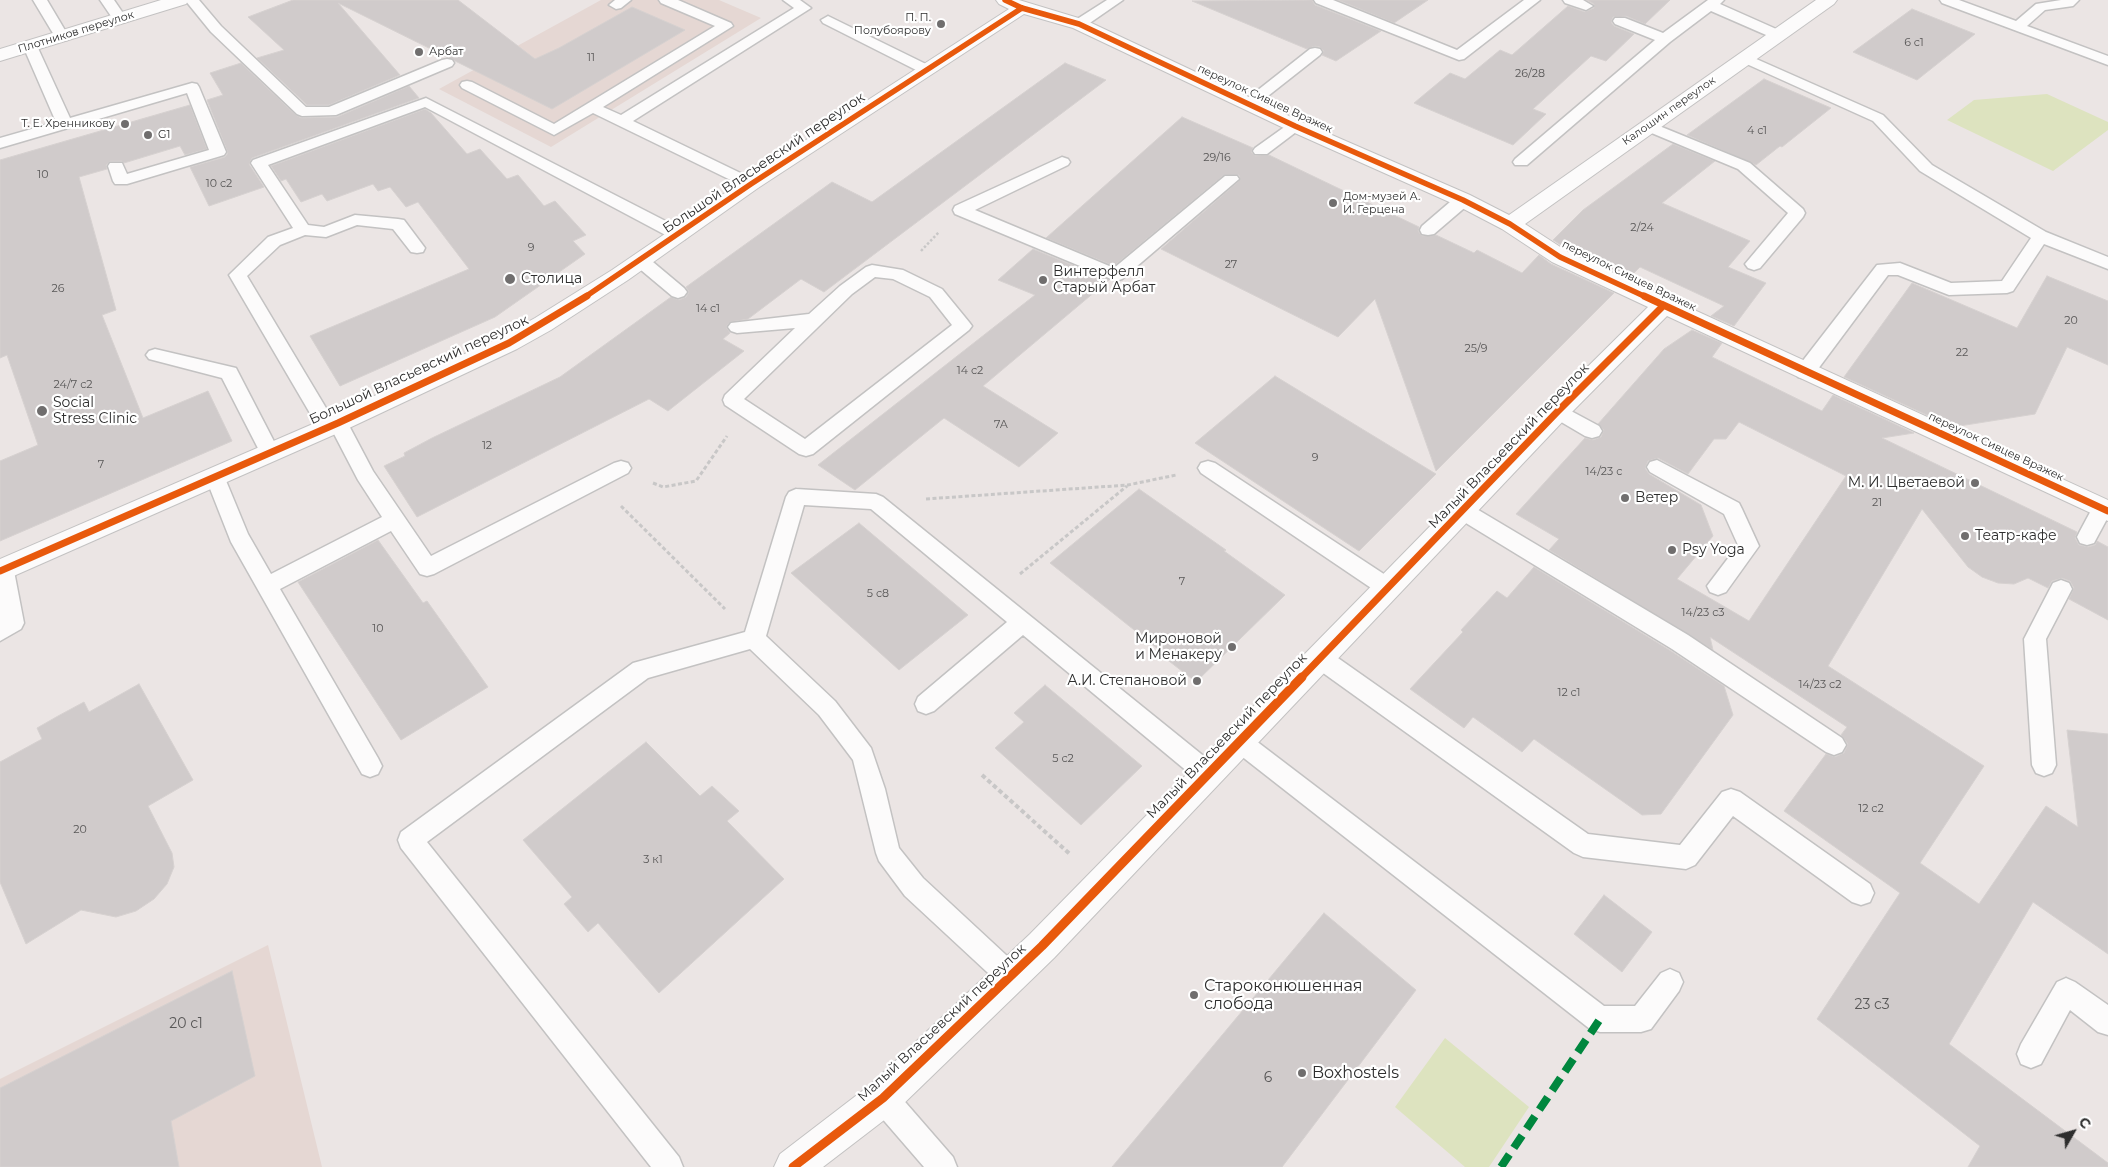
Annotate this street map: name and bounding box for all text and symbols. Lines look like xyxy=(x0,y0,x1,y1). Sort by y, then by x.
street label: Плотников переулок xyxy=(16,8,136,56)
place label: П. П. Полубоярову xyxy=(854,11,931,37)
marker: П. П. Полубоярову xyxy=(935,18,947,30)
house number: 6 с1 xyxy=(1904,36,1924,50)
place label: Арбат xyxy=(429,45,464,59)
marker: Арбат xyxy=(413,46,425,58)
house number: 11 xyxy=(587,51,595,65)
street label: переулок Сивцев Вражек xyxy=(1195,62,1335,136)
house number: 26/28 xyxy=(1515,67,1545,81)
street label: Калошин переулок xyxy=(1620,74,1718,148)
street label: Большой Власьевский переулок xyxy=(660,89,868,237)
place label: Т. Е. Хренникову xyxy=(21,117,115,131)
marker: Т. Е. Хренникову xyxy=(119,118,131,130)
house number: 4 с1 xyxy=(1747,124,1767,138)
place label: G1 xyxy=(158,128,170,142)
marker: G1 xyxy=(142,129,154,141)
house number: 29/16 xyxy=(1203,151,1231,165)
house number: 10 xyxy=(37,168,49,182)
house number: 10 с2 xyxy=(206,177,232,191)
place label: Дом-музей А. И. Герцена xyxy=(1343,190,1420,216)
marker: Дом-музей А. И. Герцена xyxy=(1327,197,1339,209)
house number: 2/24 xyxy=(1630,221,1654,235)
street label: переулок Сивцев Вражек xyxy=(1560,238,1698,314)
house number: 9 xyxy=(528,241,534,255)
house number: 27 xyxy=(1225,258,1237,272)
place label: Винтерфелл Старый Арбат xyxy=(1053,264,1155,296)
place label: Столица xyxy=(521,271,582,287)
marker: Столица xyxy=(503,272,517,286)
marker: Винтерфелл Старый Арбат xyxy=(1037,274,1049,286)
house number: 26 xyxy=(52,282,64,296)
house number: 14 с1 xyxy=(696,302,720,316)
street label: Большой Власьевский переулок xyxy=(307,312,531,428)
house number: 20 xyxy=(2064,314,2078,328)
house number: 25/9 xyxy=(1465,342,1487,356)
house number: 22 xyxy=(1956,346,1968,360)
street label: Малый Власьевский переулок xyxy=(1425,360,1593,532)
house number: 14 с2 xyxy=(957,364,983,378)
house number: 24/7 с2 xyxy=(53,378,93,392)
place label: Social Stress Clinic xyxy=(53,395,137,428)
marker: Social Stress Clinic xyxy=(35,404,49,418)
street label: переулок Сивцев Вражек xyxy=(1926,410,2066,484)
house number: 7А xyxy=(994,418,1008,432)
house number: 12 xyxy=(482,439,492,453)
house number: 9 xyxy=(1312,451,1318,465)
house number: 7 xyxy=(98,458,104,472)
house number: 14/23 c xyxy=(1586,465,1622,479)
place label: М. И. Цветаевой xyxy=(1848,475,1965,491)
marker: М. И. Цветаевой xyxy=(1969,477,1981,489)
place label: Ветер xyxy=(1635,490,1678,506)
marker: Ветер xyxy=(1619,492,1631,504)
house number: 21 xyxy=(1872,496,1882,510)
place label: Театр-кафе xyxy=(1975,528,2057,544)
marker: Театр-кафе xyxy=(1959,530,1971,542)
place label: Psy Yoga xyxy=(1682,542,1745,558)
marker: Psy Yoga xyxy=(1666,544,1678,556)
house number: 7 xyxy=(1179,575,1185,589)
house number: 5 с8 xyxy=(867,587,889,601)
house number: 14/23 с3 xyxy=(1682,606,1724,620)
house number: 10 xyxy=(372,622,384,636)
place label: Мироновой и Менакеру xyxy=(1135,631,1222,664)
marker: Мироновой и Менакеру xyxy=(1226,641,1238,653)
street label: Малый Власьевский переулок xyxy=(1143,650,1311,822)
place label: А.И. Степановой xyxy=(1067,673,1187,689)
marker: А.И. Степановой xyxy=(1191,675,1203,687)
house number: 14/23 с2 xyxy=(1799,678,1841,692)
house number: 12 с1 xyxy=(1557,686,1581,700)
house number: 5 с2 xyxy=(1052,752,1074,766)
house number: 12 с2 xyxy=(1858,802,1884,816)
house number: 20 xyxy=(73,823,87,837)
house number: 3 к1 xyxy=(643,853,663,867)
street label: Малый Власьевский переулок xyxy=(854,941,1030,1105)
place label: Староконюшенная слобода xyxy=(1204,976,1362,1014)
marker: Староконюшенная слобода xyxy=(1188,989,1200,1001)
house number: 23 с3 xyxy=(1854,997,1890,1013)
house number: 20 с1 xyxy=(169,1016,203,1032)
place label: Boxhostels xyxy=(1312,1063,1399,1083)
marker: Boxhostels xyxy=(1296,1067,1308,1079)
house number: 6 xyxy=(1264,1070,1272,1086)
north arrow xyxy=(2048,1107,2098,1157)
text: С xyxy=(2075,1113,2095,1132)

